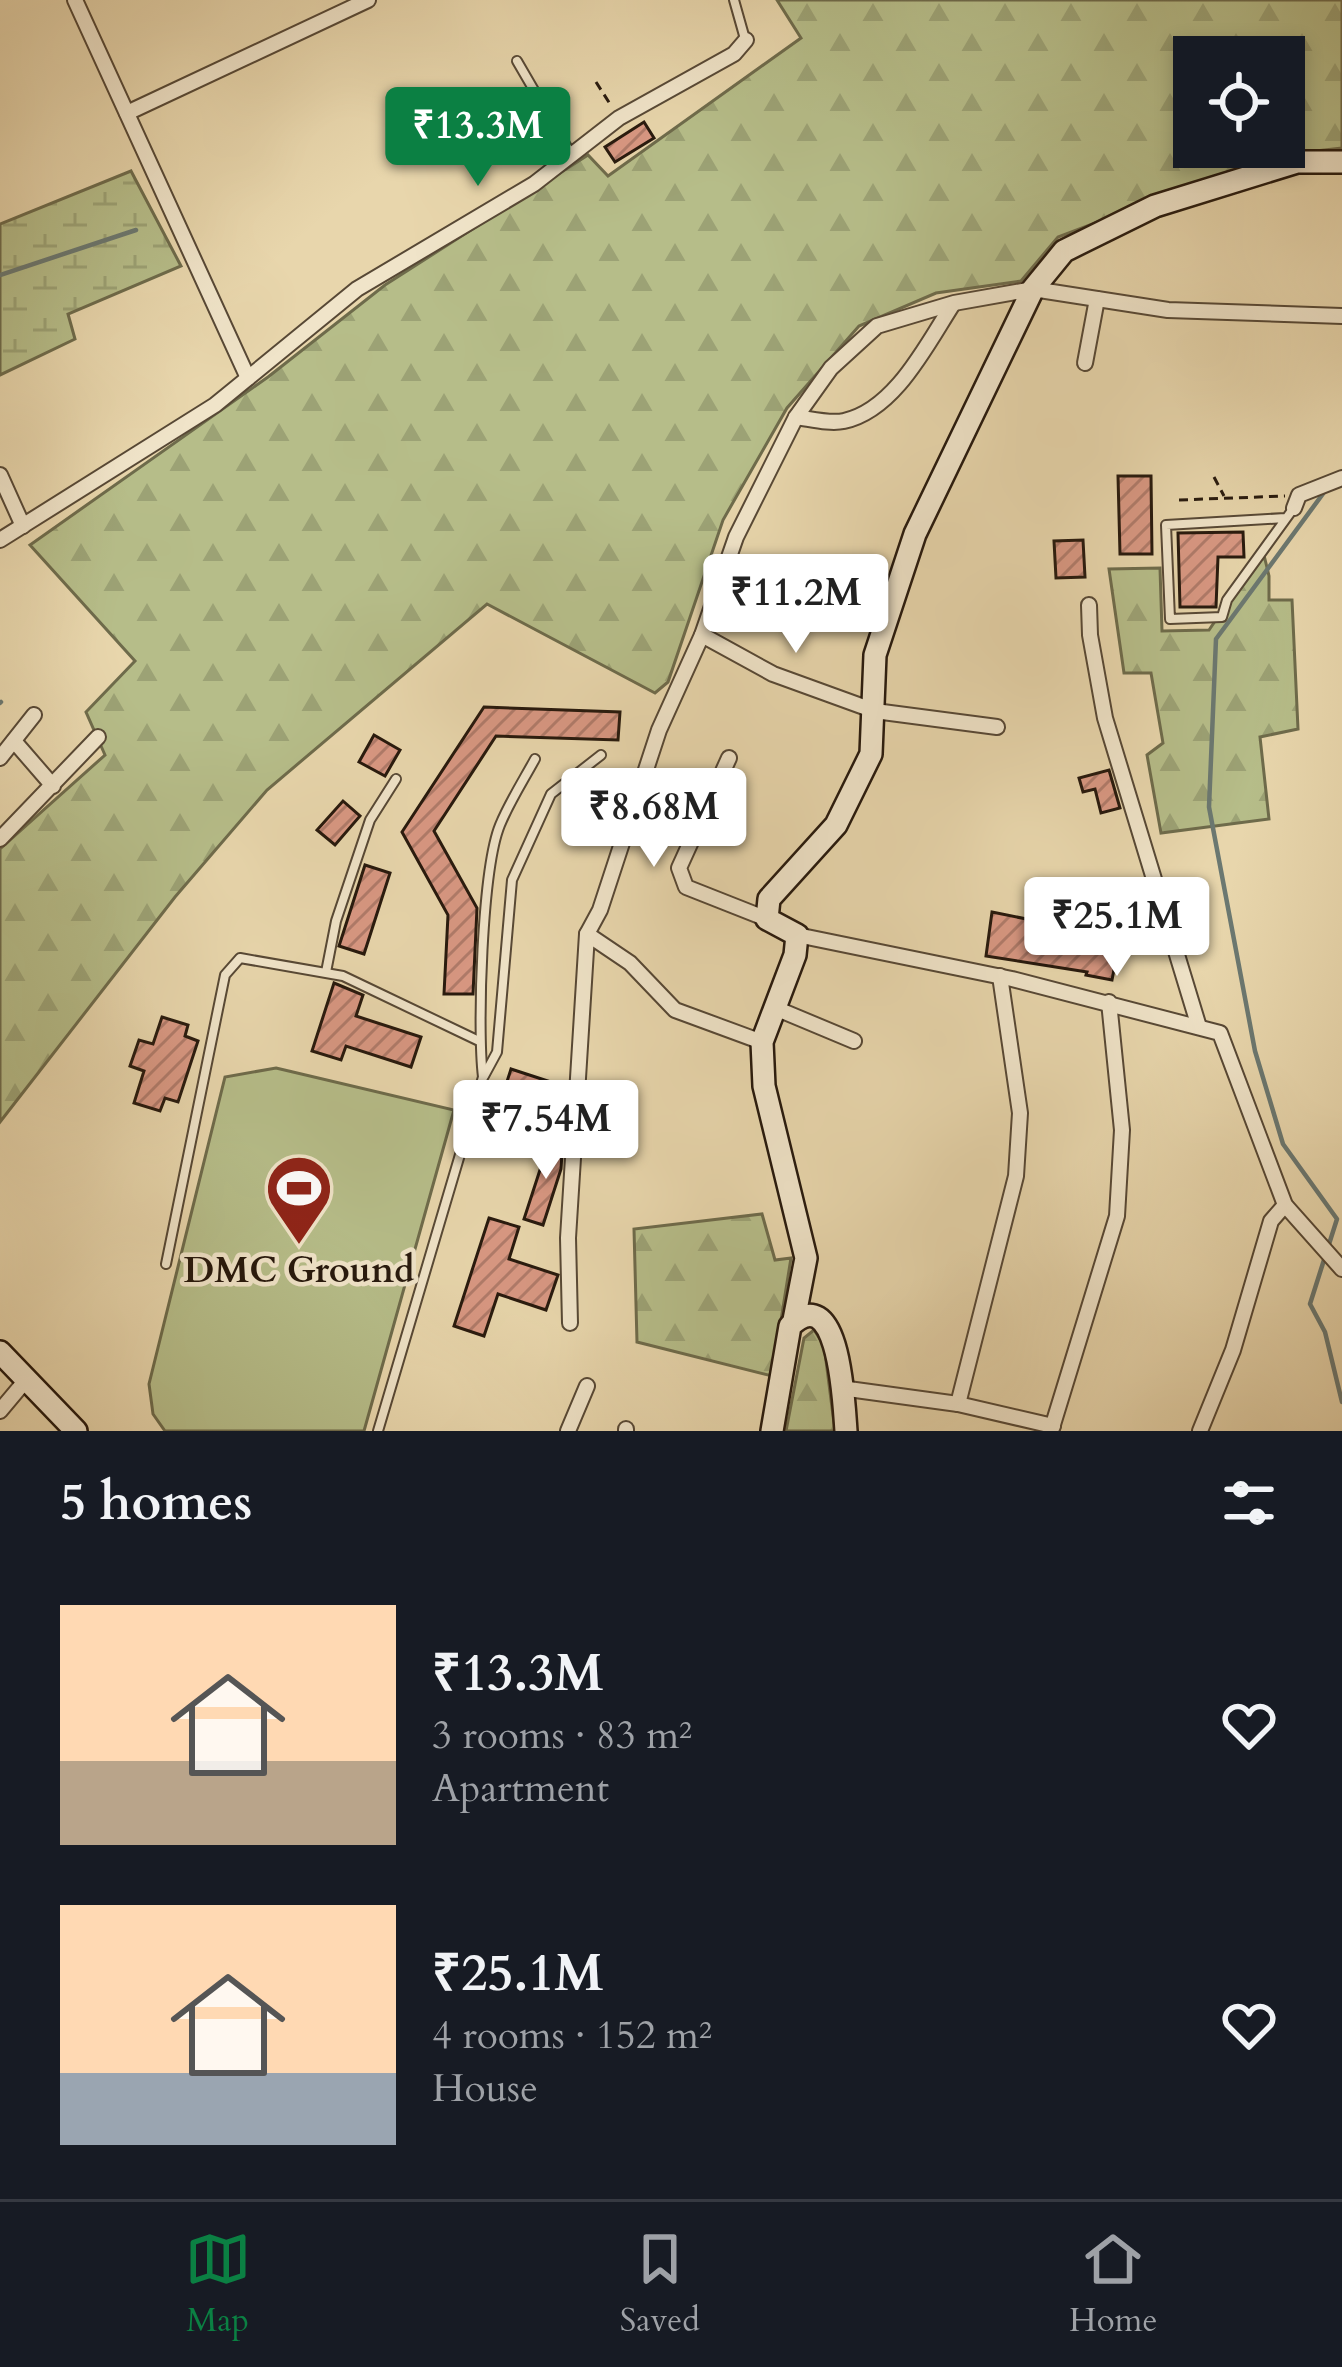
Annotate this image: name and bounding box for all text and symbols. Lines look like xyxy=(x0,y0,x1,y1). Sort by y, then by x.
map controls xyxy=(1173,36,1305,168)
button: locate xyxy=(1173,36,1305,168)
pin: ₹13.3M xyxy=(380,87,576,189)
text: ₹13.3M xyxy=(412,99,544,152)
pin: ₹11.2M xyxy=(698,554,894,656)
text: ₹11.2M xyxy=(730,566,862,619)
pin: ₹8.68M xyxy=(556,768,752,870)
text: ₹8.68M xyxy=(588,780,720,833)
pin: ₹25.1M xyxy=(1019,877,1215,979)
text: ₹25.1M xyxy=(1051,889,1183,942)
pin: ₹7.54M xyxy=(448,1080,644,1182)
text: ₹7.54M xyxy=(480,1092,612,1145)
sports icon: DMC Ground xyxy=(264,1153,334,1247)
place label: DMC Ground xyxy=(183,1246,415,1295)
text: 5 homes xyxy=(60,1468,252,1538)
icon: filters xyxy=(1216,1470,1282,1536)
text: ₹13.3M xyxy=(432,1639,604,1709)
icon: home xyxy=(156,1653,300,1797)
icon: heart xyxy=(1216,1692,1282,1758)
text: 3 rooms · 83 m² xyxy=(432,1709,692,1762)
text: Apartment xyxy=(432,1762,609,1815)
text: ₹25.1M xyxy=(432,1939,604,2009)
icon: home xyxy=(156,1953,300,2097)
icon: heart xyxy=(1216,1992,1282,2058)
text: 4 rooms · 152 m² xyxy=(432,2009,712,2062)
text: House xyxy=(432,2062,538,2115)
tab: Map xyxy=(185,2226,251,2343)
tab: Saved xyxy=(620,2226,700,2343)
tab: Home xyxy=(1069,2226,1157,2343)

